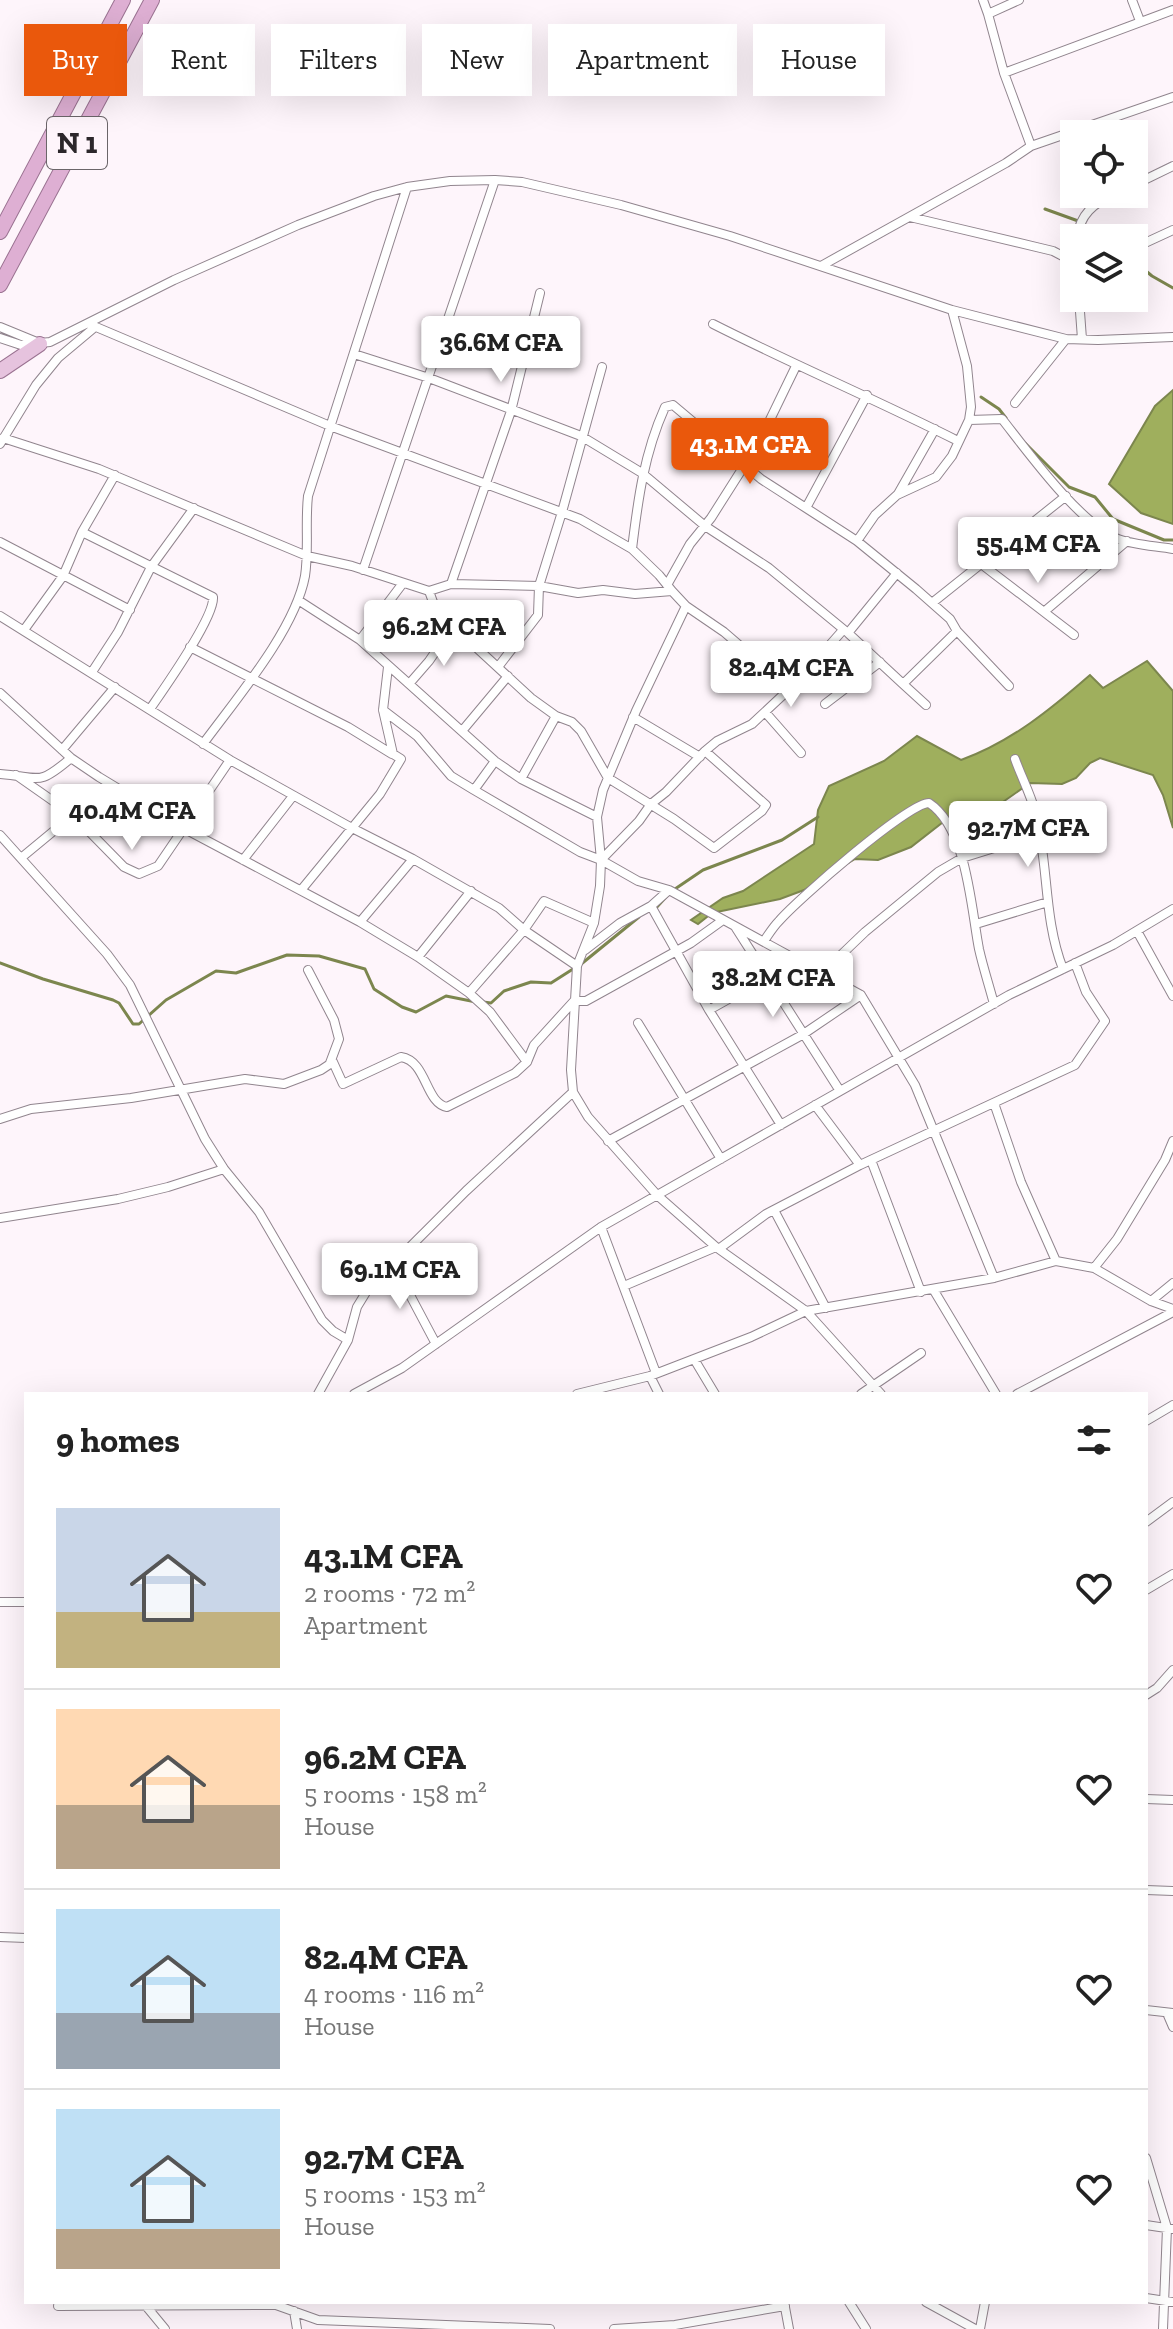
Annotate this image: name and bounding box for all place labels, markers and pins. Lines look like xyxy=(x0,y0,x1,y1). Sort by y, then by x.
pin: 36.6M CFA xyxy=(409,316,593,384)
pin: 43.1M CFA xyxy=(658,418,842,486)
pin: 55.4M CFA xyxy=(946,517,1130,585)
pin: 96.2M CFA xyxy=(352,600,536,668)
pin: 82.4M CFA xyxy=(699,641,883,709)
pin: 40.4M CFA xyxy=(40,784,224,852)
pin: 92.7M CFA xyxy=(936,801,1120,869)
pin: 38.2M CFA xyxy=(681,951,865,1019)
pin: 69.1M CFA xyxy=(308,1243,492,1311)

